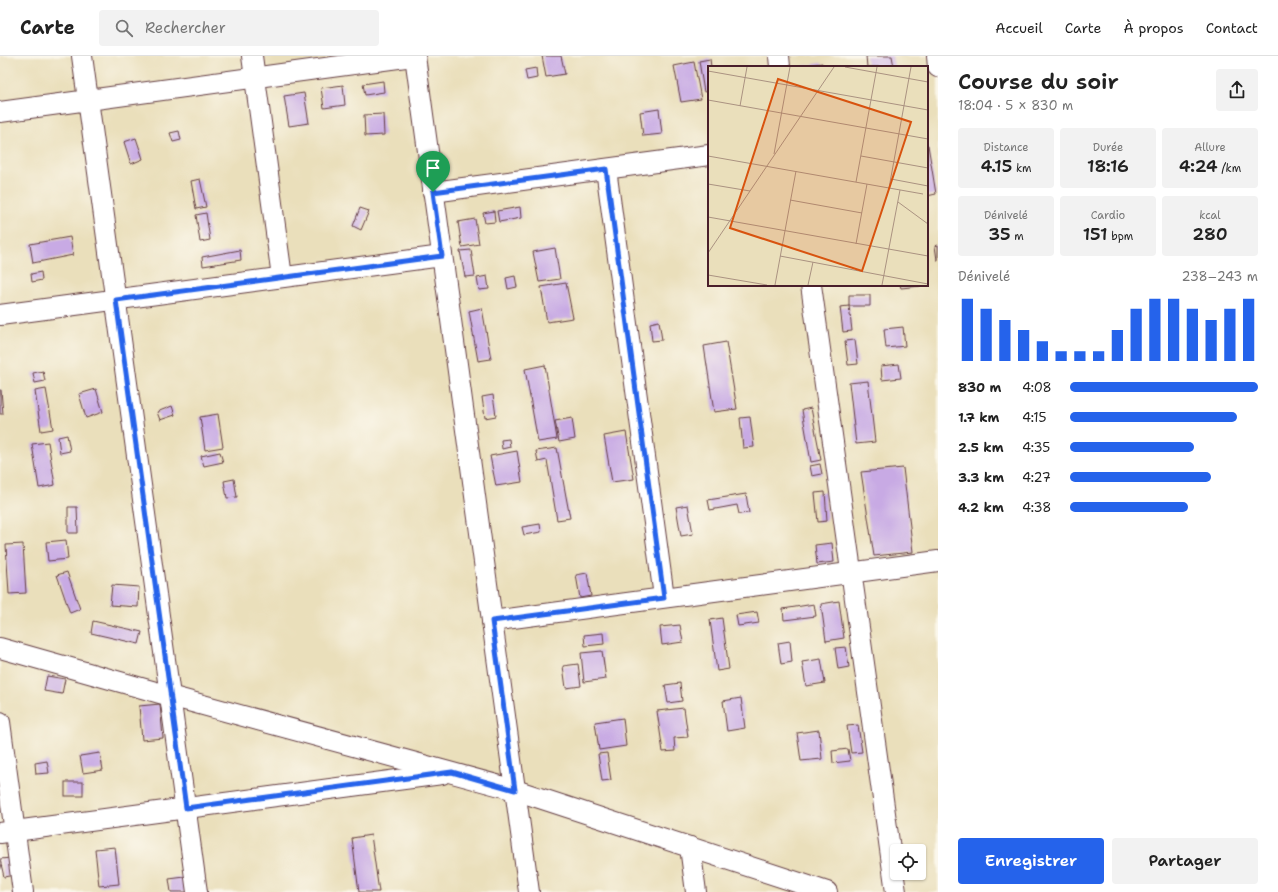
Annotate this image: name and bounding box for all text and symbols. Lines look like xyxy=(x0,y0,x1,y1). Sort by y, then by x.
search box xyxy=(99,10,379,46)
text: Carte xyxy=(20,15,75,40)
icon: search xyxy=(113,17,135,39)
text: Rechercher xyxy=(145,18,226,38)
text: Accueil xyxy=(995,19,1043,37)
text: Carte xyxy=(1065,19,1101,37)
text: À propos xyxy=(1123,19,1184,37)
text: Contact xyxy=(1206,19,1258,37)
inset map xyxy=(708,66,928,286)
text: Course du soir xyxy=(958,67,1119,96)
button: share xyxy=(1216,69,1258,111)
text: 18:04 · 5 × 830 m xyxy=(958,97,1073,114)
text: Distance xyxy=(983,140,1029,155)
text: Durée xyxy=(1093,140,1123,155)
text: Allure xyxy=(1194,140,1226,155)
pin xyxy=(416,151,450,192)
text: 4.15 xyxy=(980,155,1012,177)
text: 18:16 xyxy=(1087,155,1129,177)
text: 4:24 xyxy=(1179,155,1218,177)
icon: arrive xyxy=(422,157,444,179)
text: km xyxy=(1012,161,1032,176)
text: /km xyxy=(1218,161,1241,176)
text: Dénivelé xyxy=(984,208,1028,223)
text: Cardio xyxy=(1091,208,1125,223)
text: kcal xyxy=(1199,208,1221,223)
text: 35 xyxy=(988,223,1010,245)
text: 151 xyxy=(1083,223,1107,245)
text: 280 xyxy=(1192,223,1228,245)
text: m xyxy=(1010,229,1024,244)
text: bpm xyxy=(1107,229,1133,244)
text: Dénivelé xyxy=(958,268,1010,285)
text: 238–243 m xyxy=(1181,268,1258,285)
text: 830 m xyxy=(958,379,1001,396)
text: 4:08 xyxy=(1022,379,1052,396)
text: 1.7 km xyxy=(958,409,999,426)
text: 4:15 xyxy=(1022,409,1046,426)
text: 2.5 km xyxy=(958,439,1004,456)
text: 4:35 xyxy=(1022,439,1050,456)
text: 3.3 km xyxy=(958,469,1004,486)
text: 4:27 xyxy=(1022,469,1051,486)
text: 4.2 km xyxy=(958,499,1004,516)
text: 4:38 xyxy=(1022,499,1051,516)
button: Enregistrer xyxy=(958,838,1104,884)
button: Partager xyxy=(1112,838,1258,884)
map controls xyxy=(890,844,926,880)
button: locate xyxy=(890,844,926,880)

